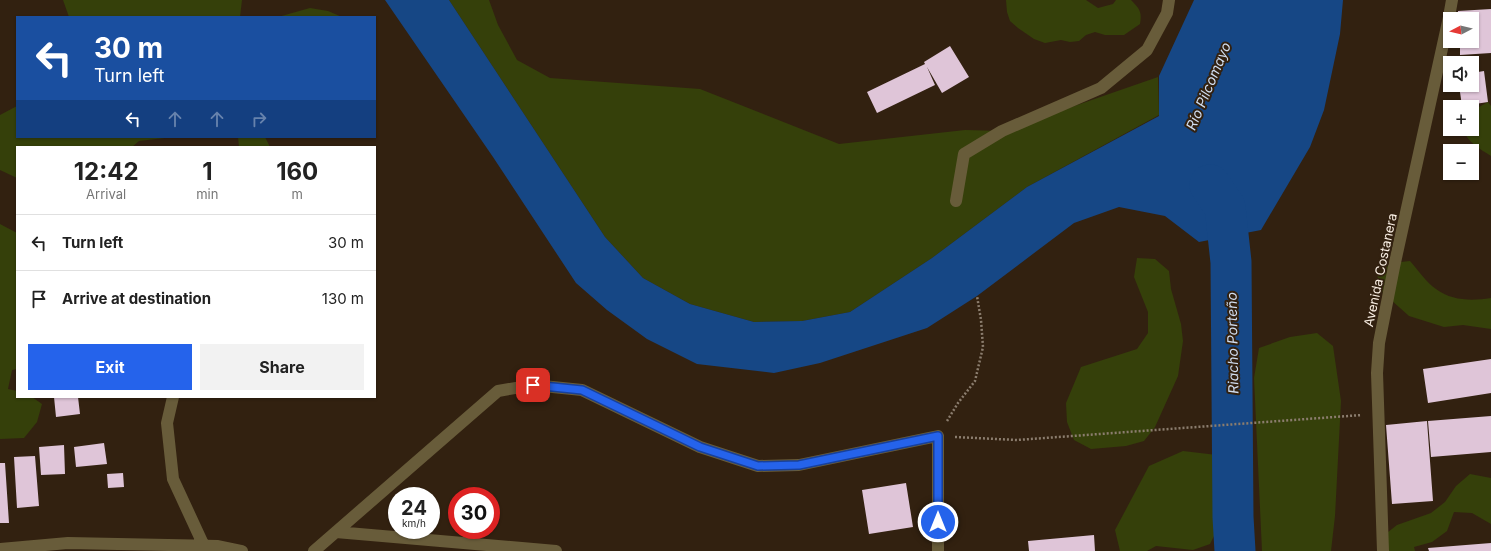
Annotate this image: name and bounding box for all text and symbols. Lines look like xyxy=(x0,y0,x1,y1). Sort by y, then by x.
north arrow xyxy=(1443,12,1479,48)
map controls xyxy=(1443,12,1479,180)
text: 30 m xyxy=(94,31,163,65)
icon: left xyxy=(28,32,80,84)
water label: Río Pilcomayo xyxy=(1182,40,1234,132)
button: sound xyxy=(1443,56,1479,92)
text: Turn left xyxy=(94,65,164,86)
button: + xyxy=(1443,100,1479,136)
icon: left xyxy=(122,108,144,130)
icon: ahead xyxy=(164,108,186,130)
icon: ahead xyxy=(206,108,228,130)
icon: right xyxy=(248,108,270,130)
button: − xyxy=(1443,144,1479,180)
text: 12:42 xyxy=(74,157,139,186)
text: 1 xyxy=(202,157,213,186)
text: 160 xyxy=(276,157,318,186)
text: Arrival xyxy=(86,186,126,202)
text: min xyxy=(196,186,218,202)
text: m xyxy=(292,186,303,202)
street label: Avenida Costanera xyxy=(1360,212,1400,328)
icon: left xyxy=(28,232,50,254)
text: Turn left xyxy=(62,233,123,252)
text: 30 m xyxy=(328,233,364,252)
icon: arrive xyxy=(28,288,50,310)
text: Arrive at destination xyxy=(62,289,211,308)
text: 130 m xyxy=(322,289,364,308)
water label: Riacho Porteño xyxy=(1223,292,1241,394)
button: Exit xyxy=(28,344,192,390)
button: Share xyxy=(200,344,364,390)
pin xyxy=(516,368,550,402)
icon: arrive xyxy=(522,374,544,396)
speed limit sign: 30 xyxy=(448,487,500,539)
text: 24 xyxy=(401,496,427,520)
position arrow xyxy=(917,501,959,543)
text: km/h xyxy=(402,517,426,529)

